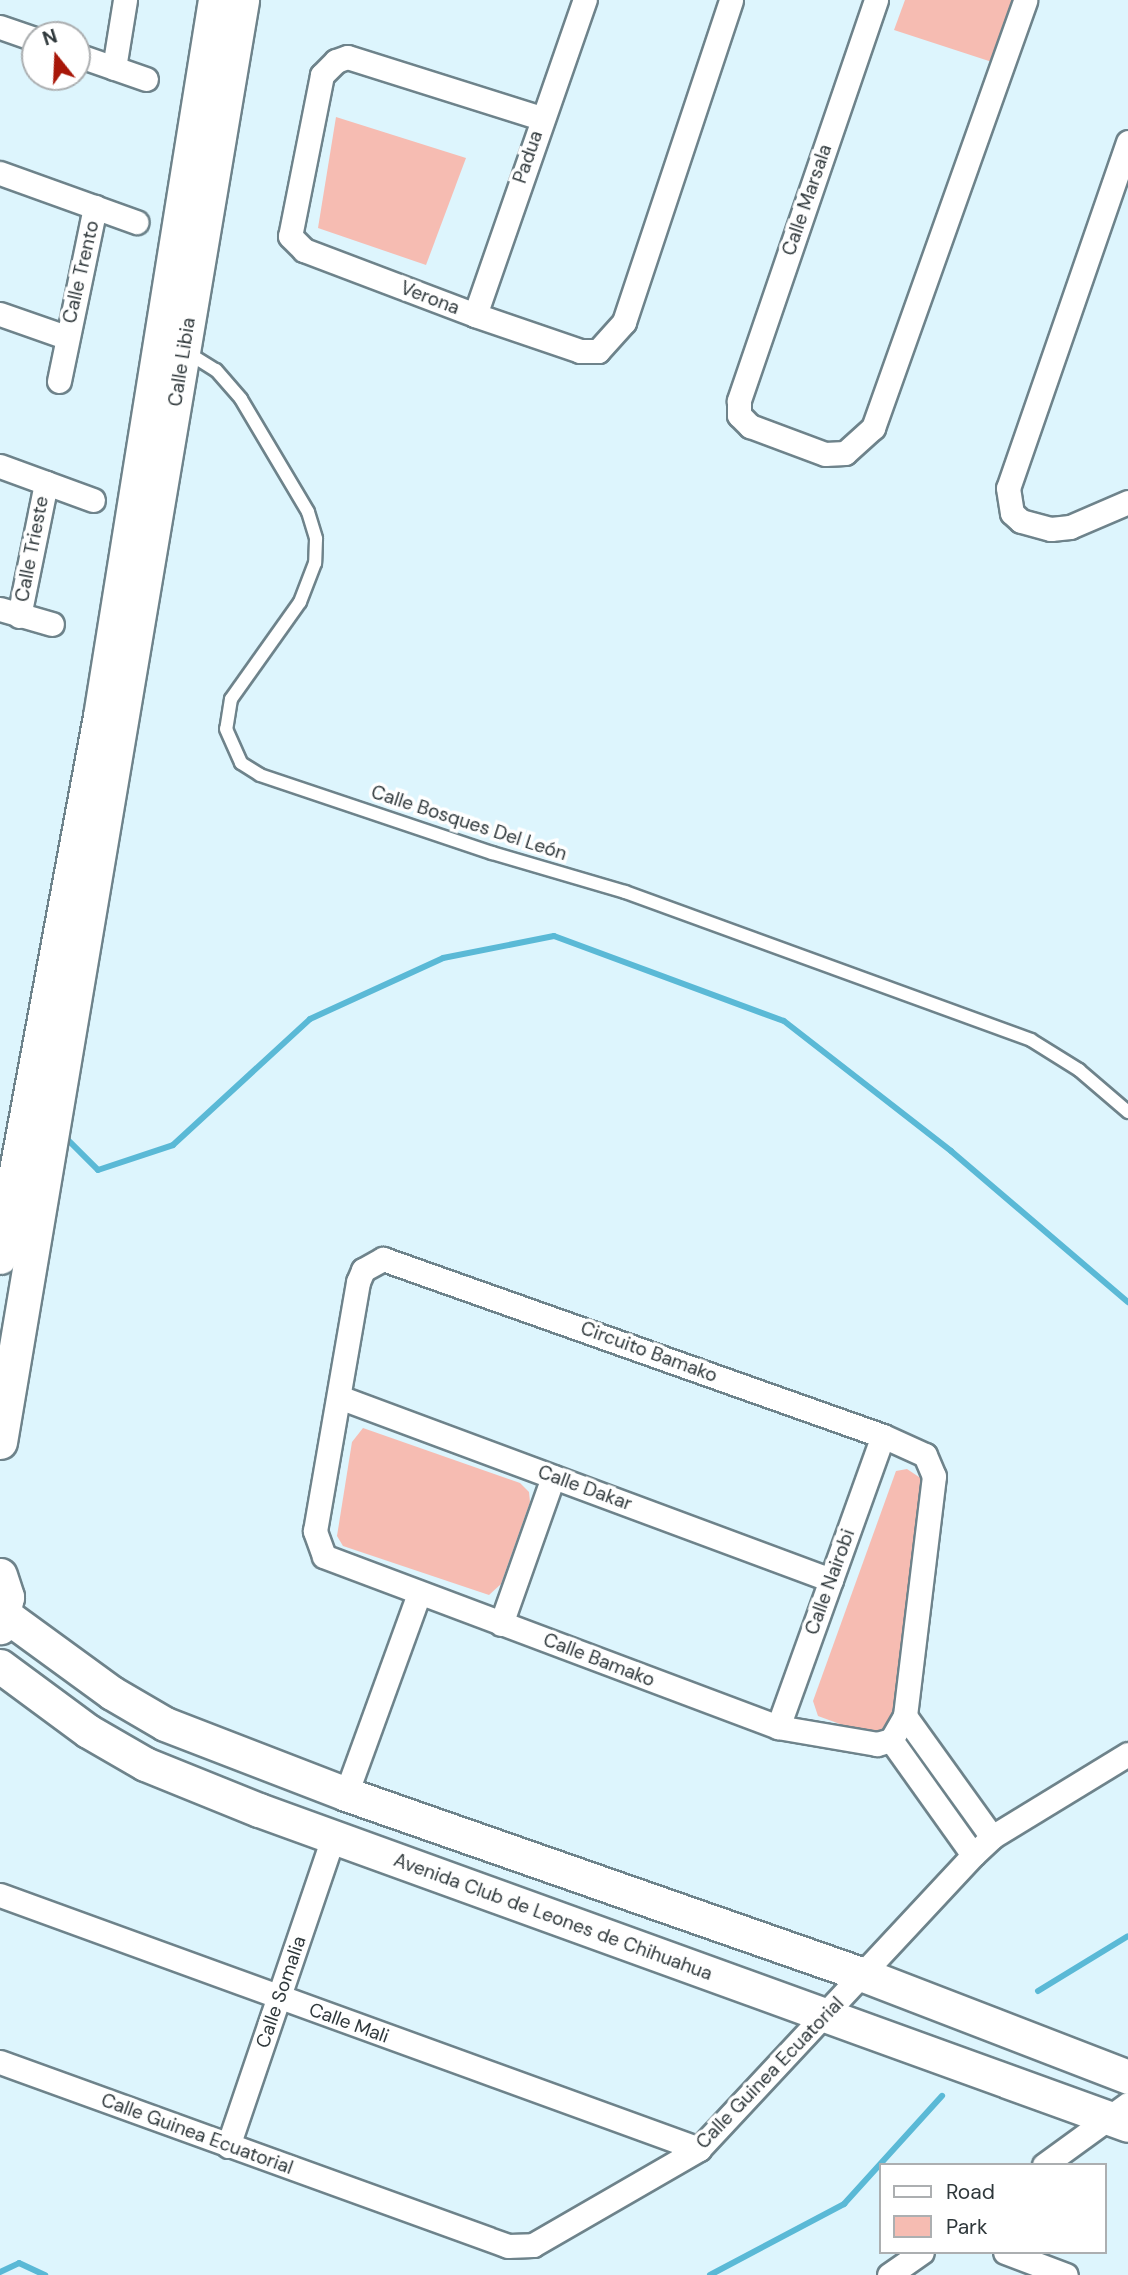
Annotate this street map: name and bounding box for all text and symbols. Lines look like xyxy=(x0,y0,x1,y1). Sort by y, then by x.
north arrow xyxy=(21,21,91,91)
text: N xyxy=(40,23,60,51)
street label: Padua xyxy=(508,128,548,186)
street label: Calle Marsala xyxy=(777,141,837,259)
street label: Calle Trento xyxy=(58,218,104,326)
street label: Verona xyxy=(397,276,463,320)
street label: Calle Libia xyxy=(164,316,200,408)
street label: Calle Trieste xyxy=(11,494,53,604)
street label: Calle Bosques Del León xyxy=(368,781,570,865)
street label: Circuito Bamako xyxy=(577,1317,721,1387)
street label: Calle Dakar xyxy=(535,1460,635,1516)
street label: Calle Nairobi xyxy=(800,1526,860,1638)
street label: Calle Bamako xyxy=(540,1628,658,1692)
street label: Avenida Club de Leones de Chihuahua xyxy=(391,1849,715,1985)
street label: Calle Somalia xyxy=(251,1933,311,2051)
street label: Calle Guinea Ecuatorial xyxy=(692,1992,848,2154)
street label: Calle Mali xyxy=(306,1998,392,2048)
street label: Calle Guinea Ecuatorial xyxy=(98,2089,296,2179)
legend xyxy=(880,2163,1107,2254)
text: Road xyxy=(946,2178,995,2206)
text: Park xyxy=(946,2213,987,2241)

